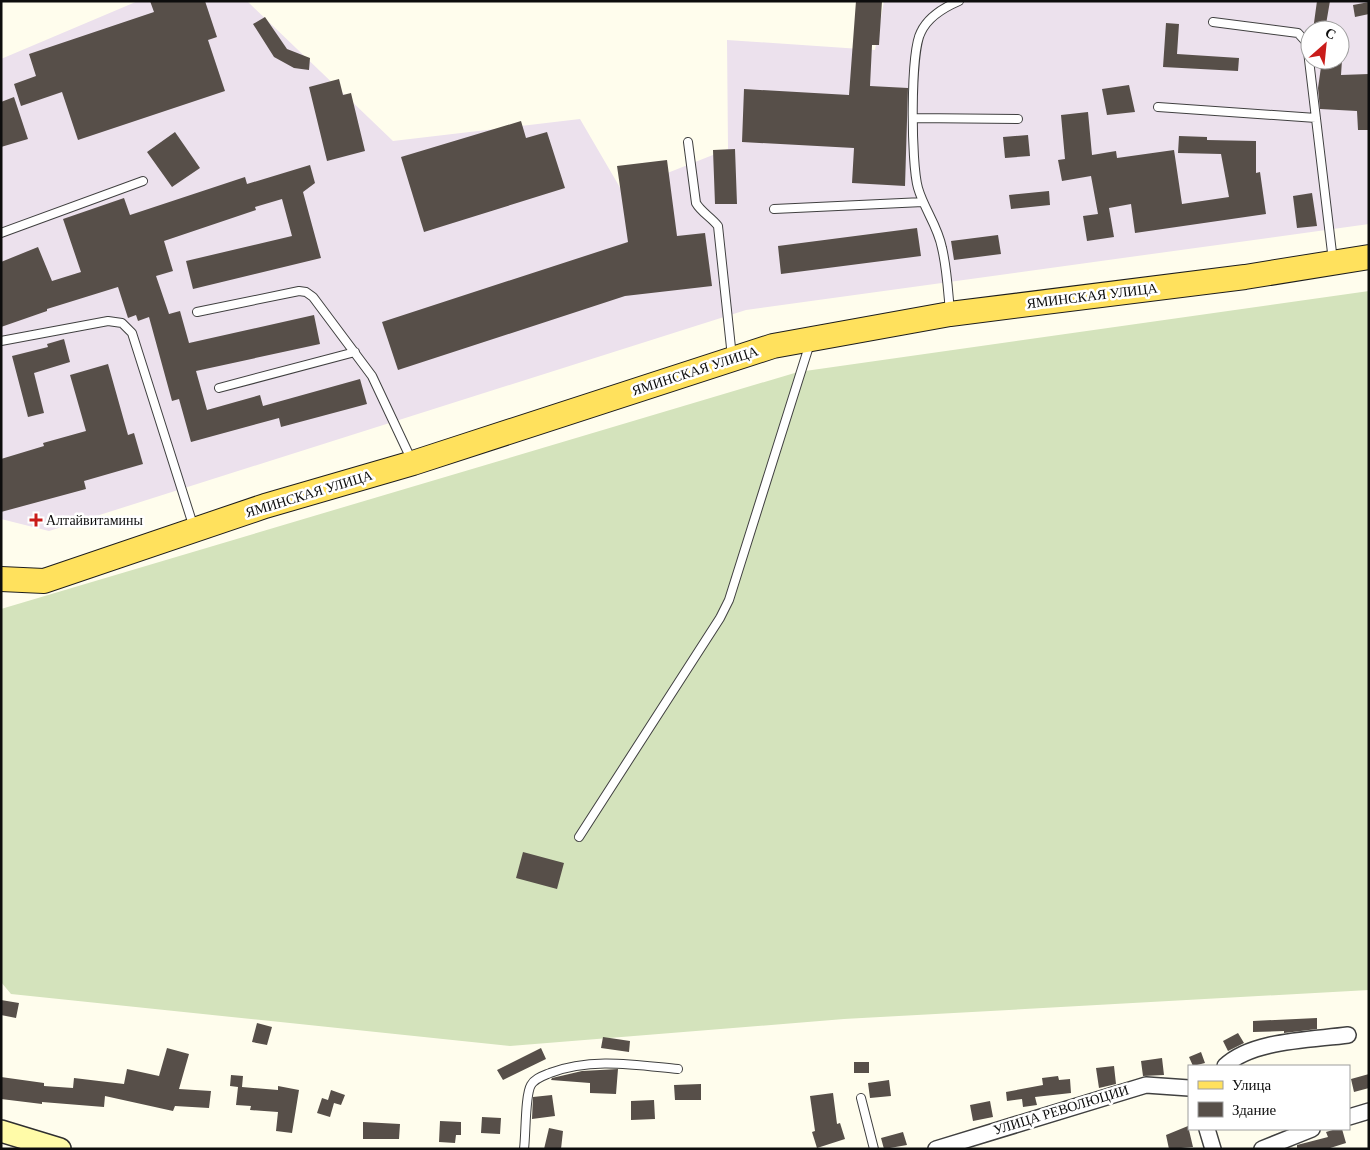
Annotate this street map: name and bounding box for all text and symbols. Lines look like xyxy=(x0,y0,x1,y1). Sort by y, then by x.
north arrow xyxy=(1300,20,1350,70)
text: С xyxy=(1323,25,1339,43)
street label: ЯМИНСКАЯ УЛИЦА xyxy=(1026,280,1159,311)
street label: ЯМИНСКАЯ УЛИЦА xyxy=(630,343,761,398)
street label: ЯМИНСКАЯ УЛИЦА xyxy=(244,467,375,520)
place label: Алтайвитамины xyxy=(46,513,144,528)
marker: Алтайвитамины xyxy=(30,514,42,526)
legend xyxy=(1188,1065,1350,1130)
text: Улица xyxy=(1232,1077,1271,1093)
street label: УЛИЦА РЕВОЛЮЦИИ xyxy=(991,1082,1131,1138)
text: Здание xyxy=(1232,1102,1276,1118)

